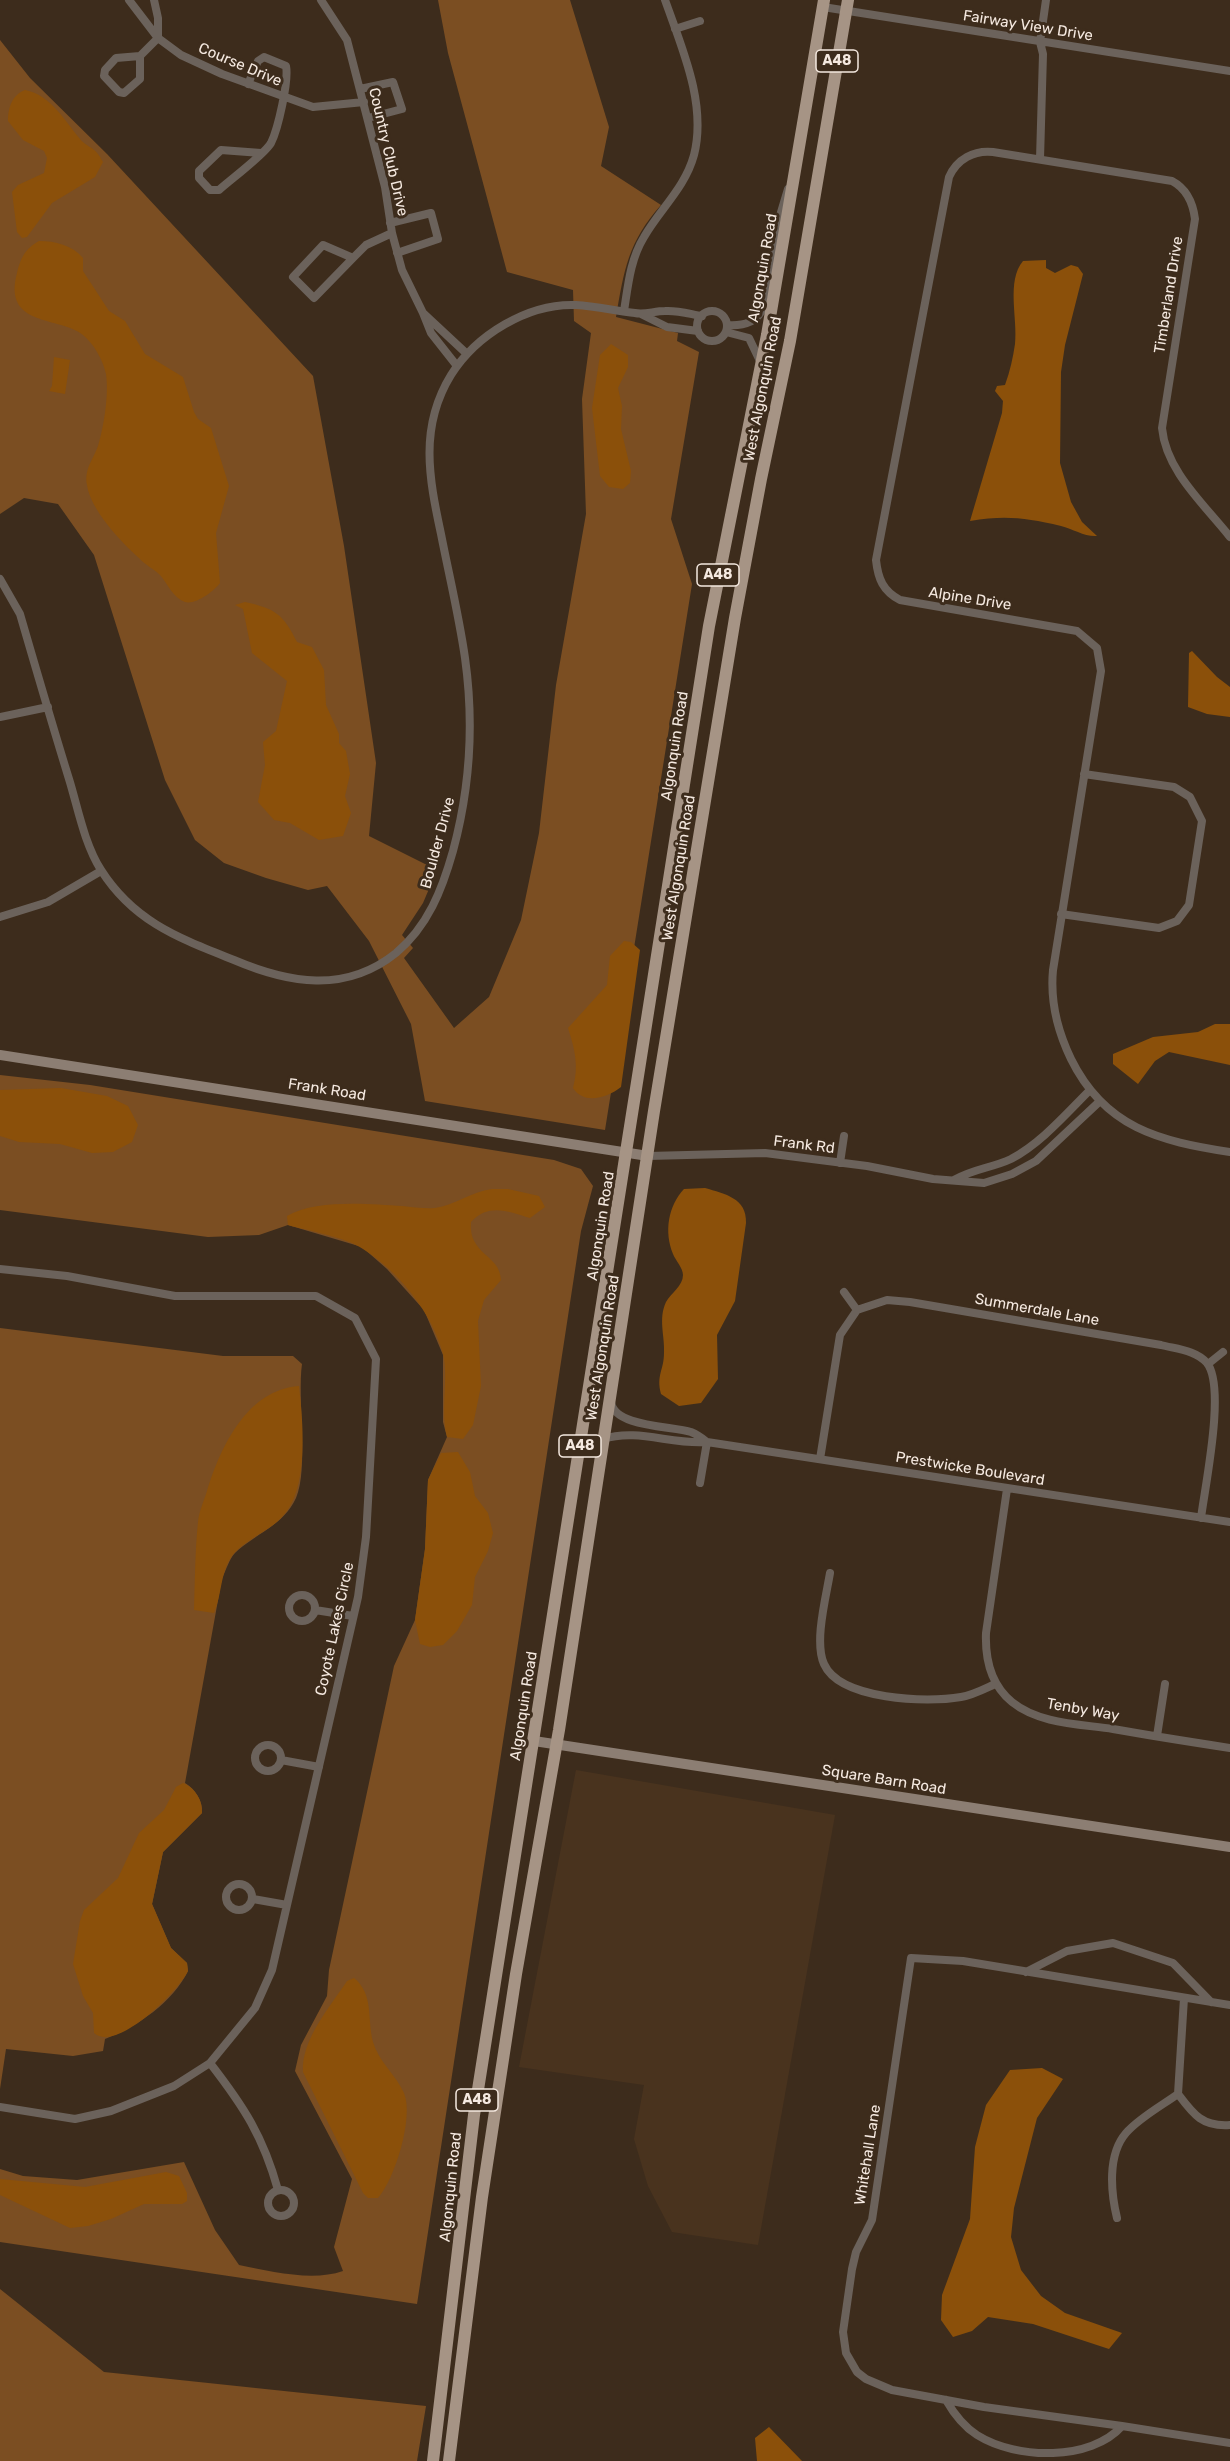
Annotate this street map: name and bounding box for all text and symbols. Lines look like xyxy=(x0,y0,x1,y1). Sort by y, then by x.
street label: Fairway View Drive xyxy=(962,7,1094,45)
street label: Course Drive xyxy=(195,39,285,91)
road number: A48 xyxy=(816,50,858,72)
street label: Country Club Drive xyxy=(364,86,412,218)
street label: Algonquin Road xyxy=(745,212,781,324)
street label: Timberland Drive xyxy=(1151,235,1187,355)
street label: West Algonquin Road xyxy=(740,315,786,463)
road number: A48 xyxy=(697,564,739,586)
street label: Alpine Drive xyxy=(927,584,1013,614)
street label: Algonquin Road xyxy=(657,690,693,802)
street label: West Algonquin Road xyxy=(659,794,699,942)
street label: Boulder Drive xyxy=(417,795,459,891)
street label: Frank Road xyxy=(287,1075,367,1105)
street label: Frank Rd xyxy=(772,1132,836,1158)
street label: Algonquin Road xyxy=(583,1170,619,1282)
street label: West Algonquin Road xyxy=(583,1274,623,1422)
street label: Summerdale Lane xyxy=(973,1290,1101,1330)
road number: A48 xyxy=(559,1435,601,1457)
street label: Prestwicke Boulevard xyxy=(894,1448,1046,1490)
street label: Coyote Lakes Circle xyxy=(312,1561,358,1697)
street label: Algonquin Road xyxy=(506,1650,542,1762)
street label: Tenby Way xyxy=(1045,1695,1121,1725)
street label: Square Barn Road xyxy=(821,1761,947,1799)
road number: A48 xyxy=(456,2089,498,2111)
street label: Whitehall Lane xyxy=(851,2103,885,2207)
street label: Algonquin Road xyxy=(436,2131,466,2243)

